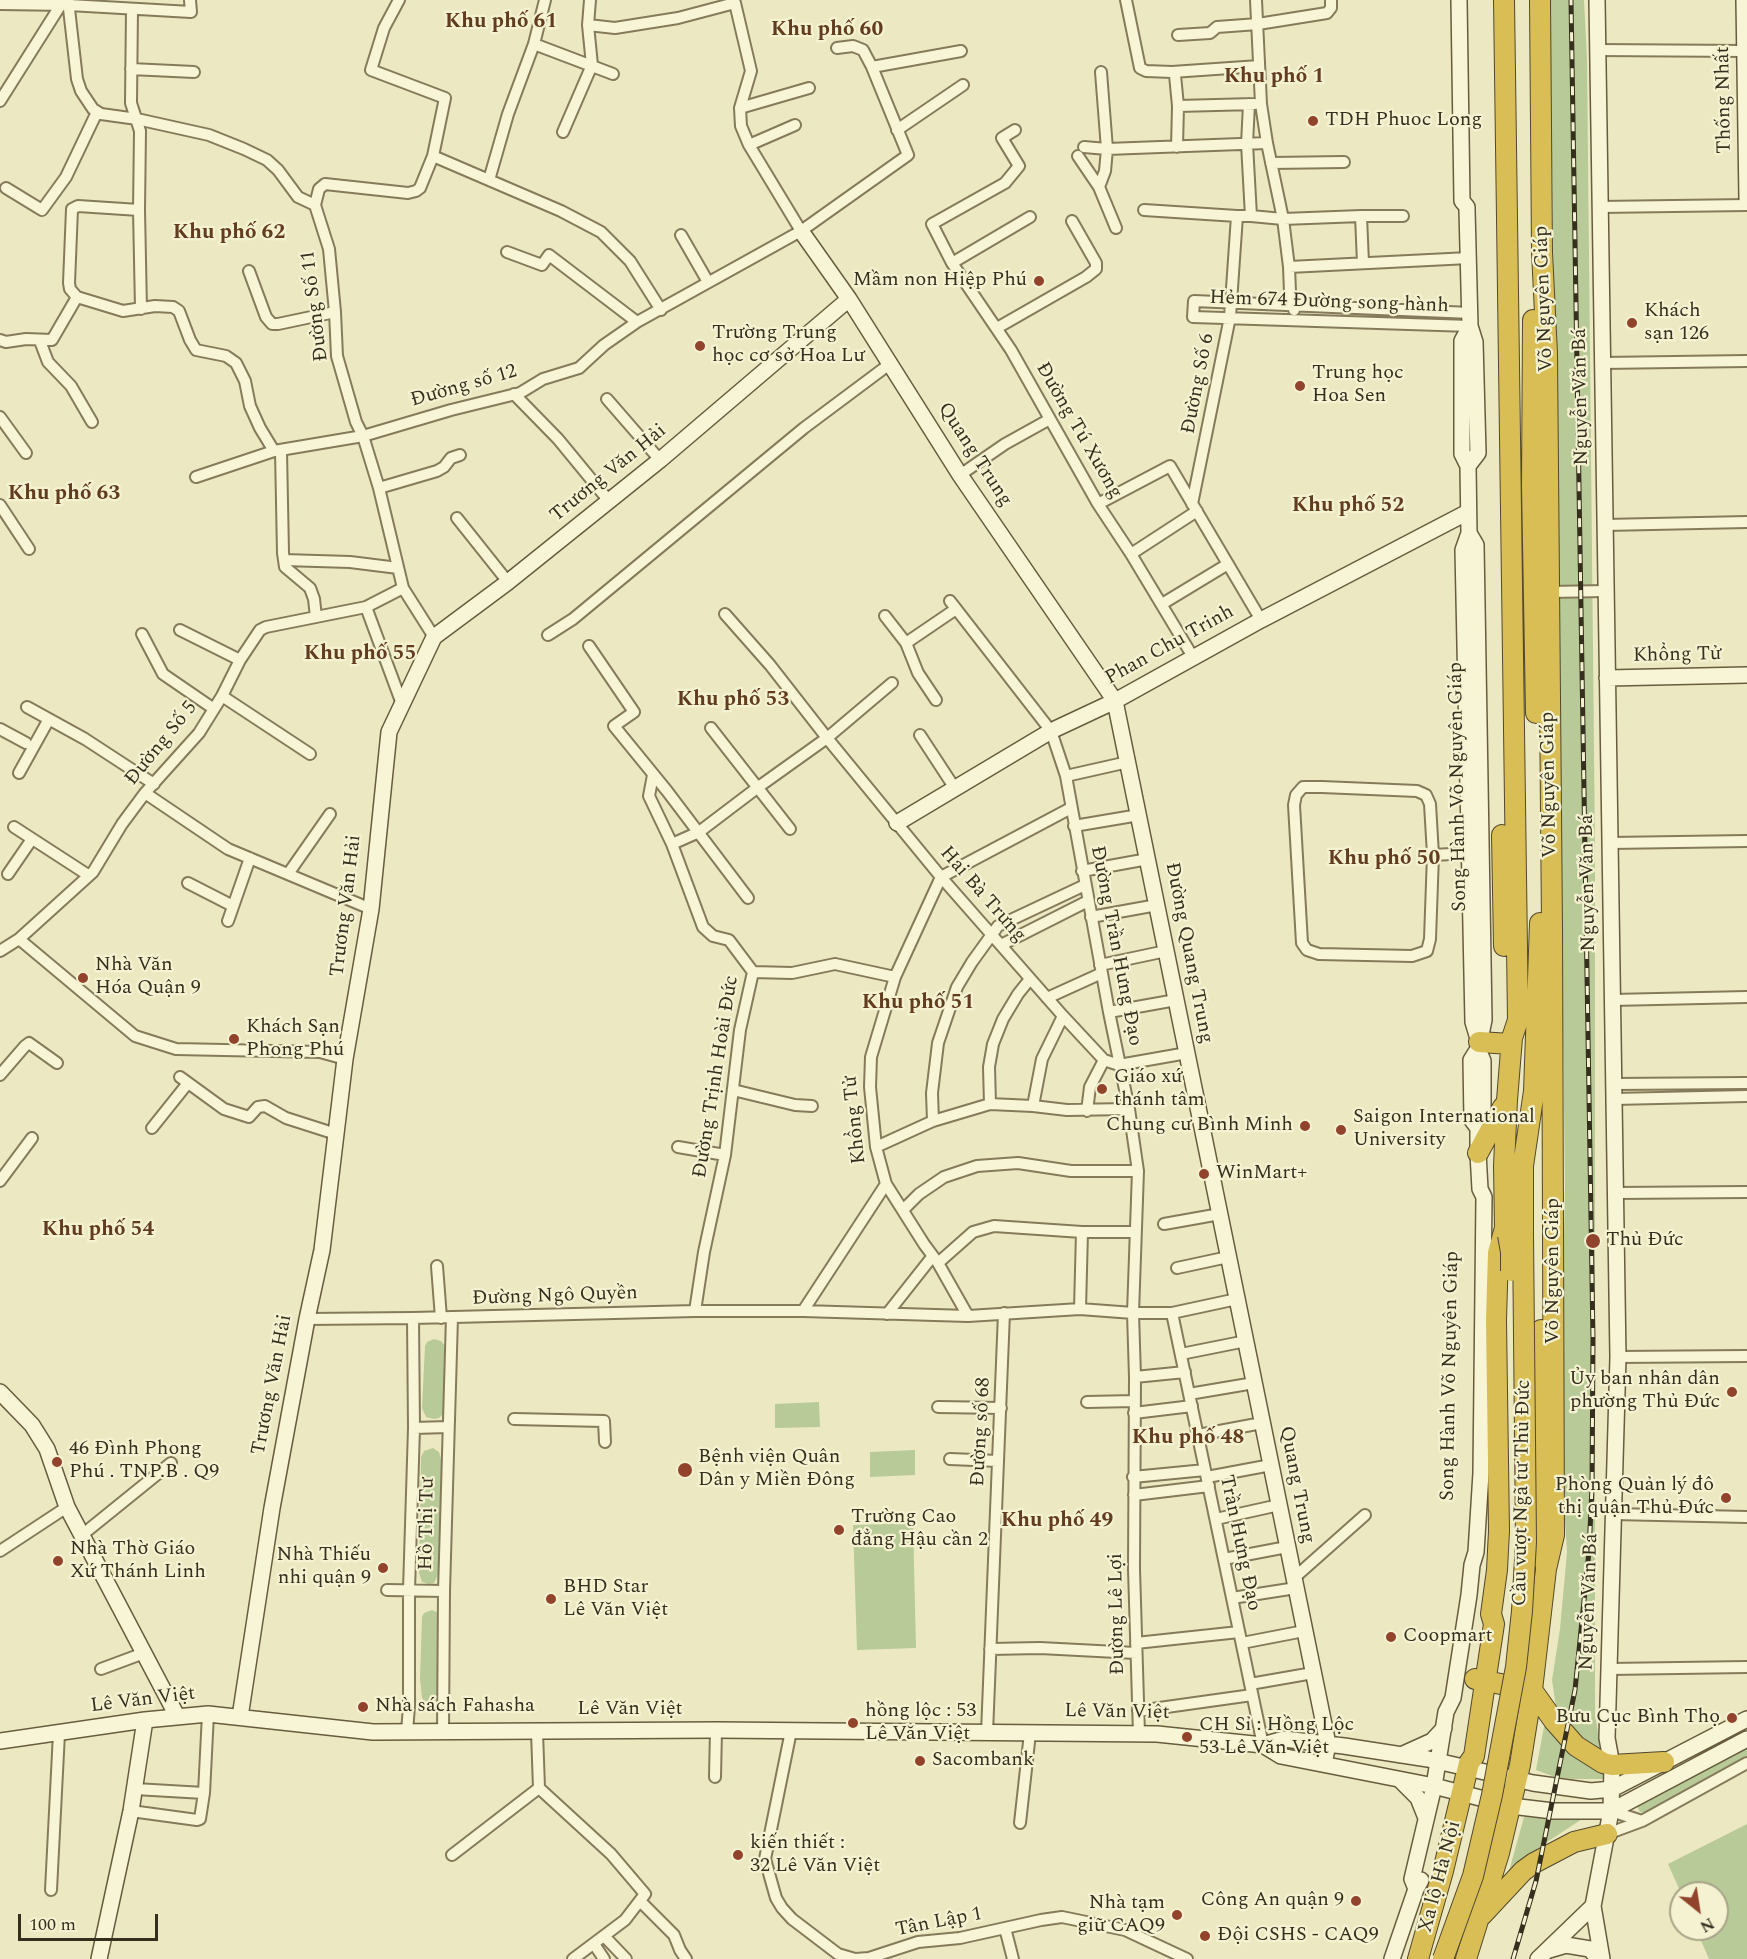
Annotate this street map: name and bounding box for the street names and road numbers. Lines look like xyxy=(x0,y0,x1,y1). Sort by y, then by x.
street label: Thống Nhất xyxy=(1712,46,1738,154)
street label: Võ Nguyên Giáp xyxy=(1530,225,1560,373)
street label: Đường Số 11 xyxy=(297,249,335,363)
street label: Hẻm 674 Đường song hành xyxy=(1209,287,1449,319)
street label: Nguyễn Văn Bá xyxy=(1569,328,1595,466)
street label: Đường Số 6 xyxy=(1178,332,1220,436)
street label: Đường Tú Xương xyxy=(1029,359,1127,503)
street label: Đường số 12 xyxy=(408,360,520,414)
street label: Quang Trung xyxy=(932,399,1016,511)
street label: Trương Văn Hải xyxy=(546,420,672,528)
street label: Phan Chu Trinh xyxy=(1101,601,1239,691)
street label: Khổng Tử xyxy=(1633,643,1721,669)
street label: Song Hành Võ Nguyên Giáp xyxy=(1445,662,1473,912)
street label: Đường Số 5 xyxy=(121,697,203,791)
street label: Võ Nguyên Giáp xyxy=(1537,712,1563,858)
street label: Nguyễn Văn Bá xyxy=(1576,814,1602,952)
street label: Trương Văn Hải xyxy=(326,834,368,978)
street label: Hai Bà Trưng xyxy=(934,842,1030,948)
street label: Đường Trần Hưng Đạo xyxy=(1084,844,1146,1048)
street label: Đường Quang Trung xyxy=(1159,860,1217,1046)
street label: Đường Trịnh Hoài Đức xyxy=(689,974,745,1180)
street label: Khổng Tử xyxy=(839,1075,873,1165)
street label: Võ Nguyên Giáp xyxy=(1542,1198,1566,1344)
street label: Song Hành Võ Nguyên Giáp xyxy=(1437,1251,1465,1501)
street label: Đường Ngô Quyền xyxy=(472,1282,638,1312)
street label: Trương Văn Hải xyxy=(248,1313,298,1457)
street label: Đường số 68 xyxy=(967,1377,997,1487)
street label: Cầu vượt Ngã tư Thủ Đức xyxy=(1509,1379,1537,1607)
street label: Quang Trung xyxy=(1273,1424,1319,1546)
street label: Trần Hưng Đạo xyxy=(1213,1473,1265,1613)
street label: Hồ Thị Tư xyxy=(415,1477,441,1571)
street label: Nguyễn Văn Bá xyxy=(1576,1533,1604,1671)
street label: Đường Lê Lợi xyxy=(1105,1553,1131,1675)
street label: Lê Văn Việt xyxy=(89,1683,197,1719)
street label: Lê Văn Việt xyxy=(577,1698,683,1722)
street label: Lê Văn Việt xyxy=(1064,1700,1170,1726)
street label: Xa lộ Hà Nội xyxy=(1415,1818,1467,1936)
street label: Tân Lập 1 xyxy=(894,1903,984,1943)

